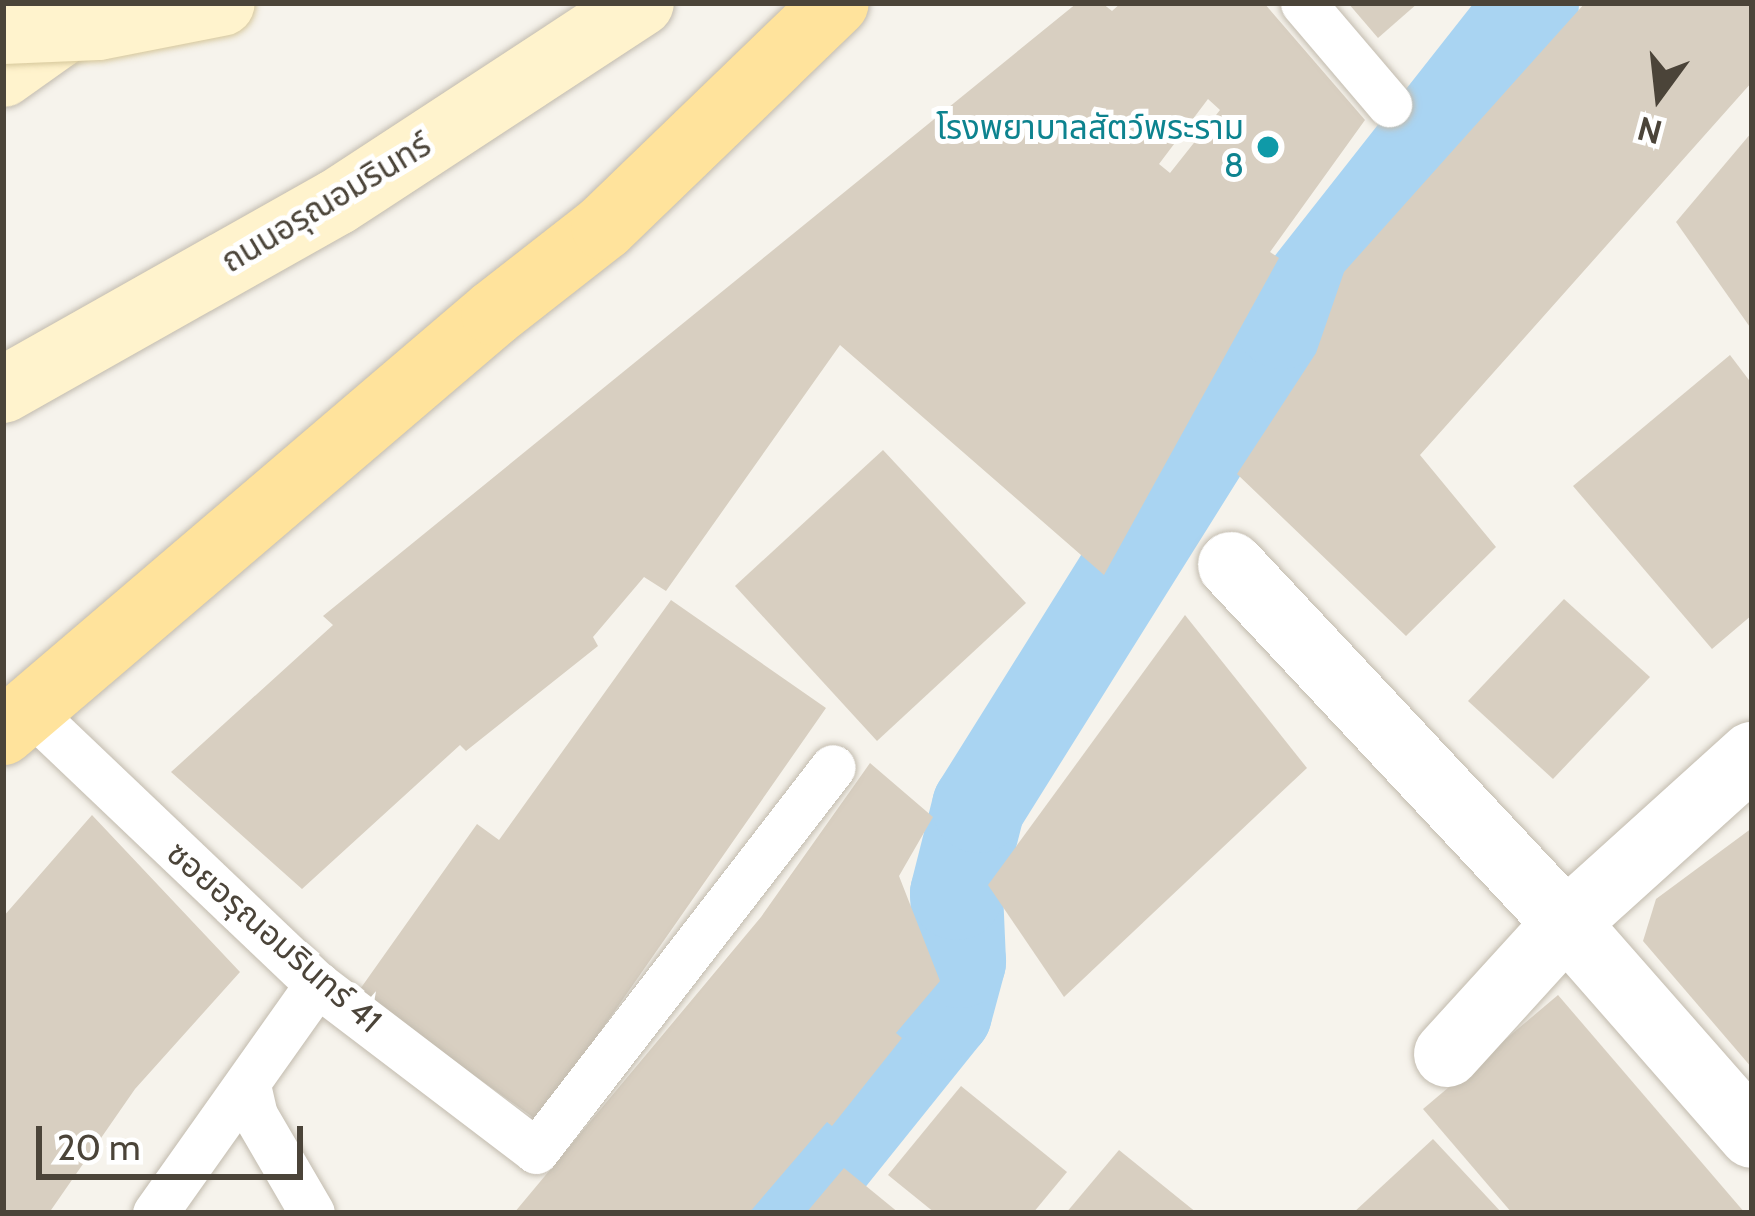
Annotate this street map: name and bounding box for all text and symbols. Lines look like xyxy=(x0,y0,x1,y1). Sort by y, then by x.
north arrow xyxy=(1599,36,1719,156)
place label: โรงพยาบาลสัตว์พระราม 8 xyxy=(936,108,1244,186)
text: N xyxy=(1633,108,1666,153)
street label: ถนนอรุณอมรินทร์ xyxy=(214,125,438,281)
marker: โรงพยาบาลสัตว์พระราม 8 xyxy=(1255,134,1281,160)
street label: ซอยอรุณอมรินทร์ 41 xyxy=(159,833,389,1041)
scale bar xyxy=(42,1102,309,1176)
text: 20 m xyxy=(57,1125,141,1169)

